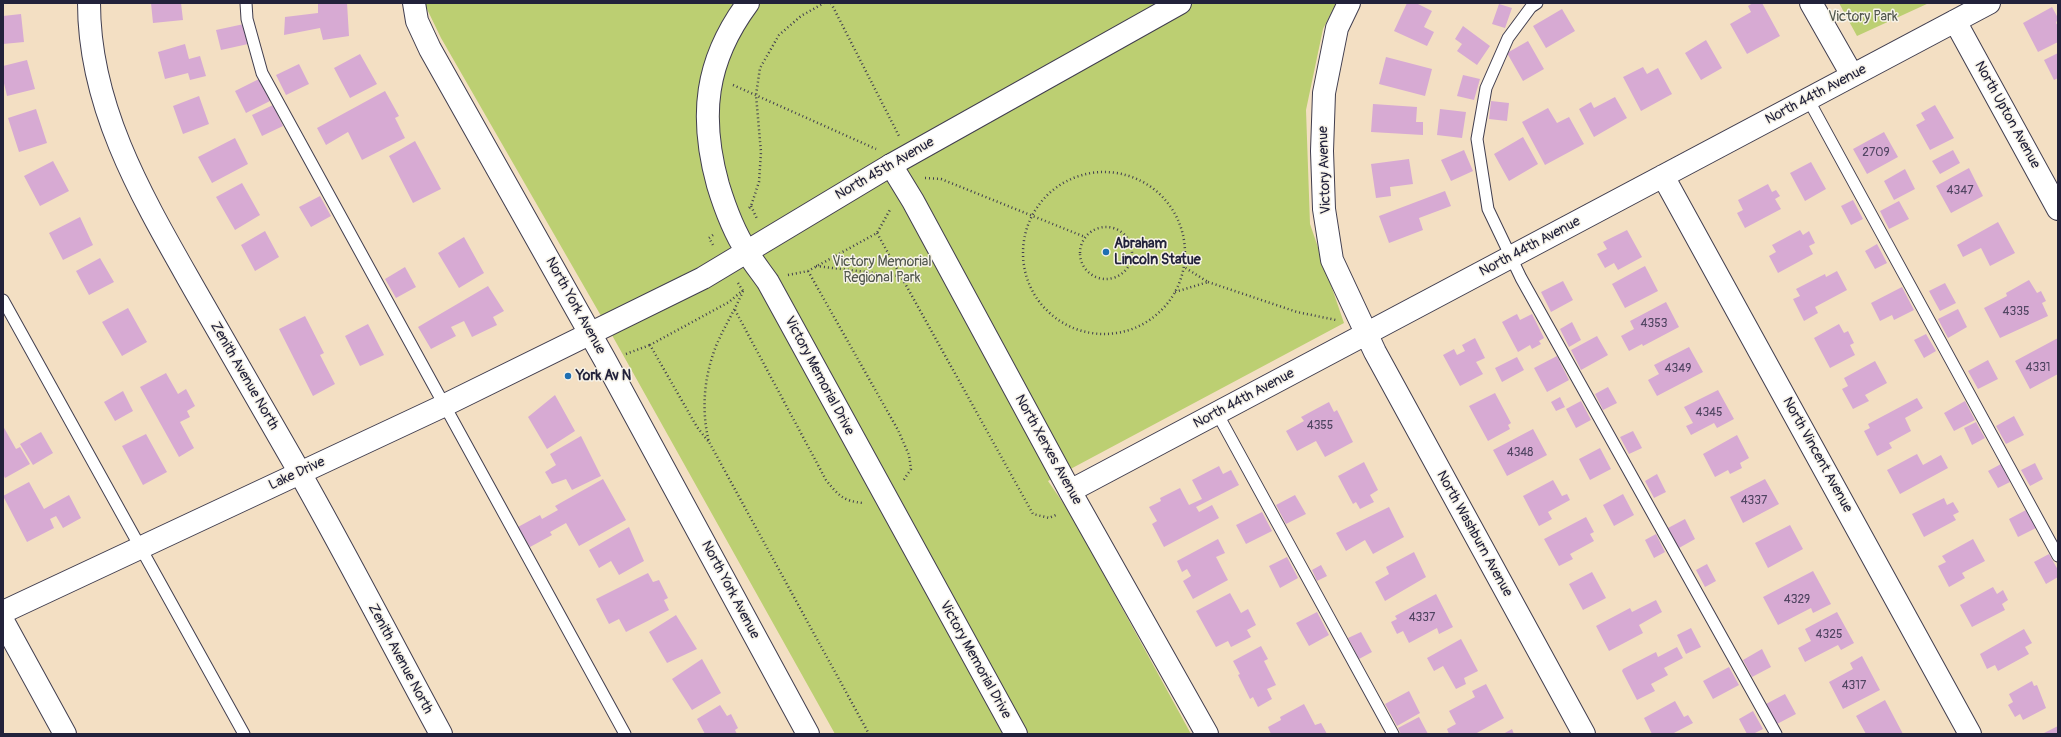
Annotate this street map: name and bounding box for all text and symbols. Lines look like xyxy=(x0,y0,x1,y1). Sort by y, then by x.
park label: Victory Park xyxy=(1828,9,1898,25)
street label: North Upton Avenue xyxy=(1971,58,2043,172)
street label: North 44th Avenue xyxy=(1763,61,1869,129)
street label: Victory Avenue xyxy=(1315,126,1335,214)
street label: North 45th Avenue xyxy=(833,134,937,204)
house number: 2709 xyxy=(1862,146,1890,160)
house number: 4347 xyxy=(1947,184,1973,198)
street label: North 44th Avenue xyxy=(1477,213,1583,281)
place label: Abraham Lincoln Statue xyxy=(1114,236,1201,268)
marker: Abraham Lincoln Statue xyxy=(1101,247,1111,257)
street label: North York Avenue xyxy=(541,254,609,358)
park label: Victory Memorial Regional Park xyxy=(832,254,932,286)
house number: 4335 xyxy=(2003,305,2029,319)
street label: Victory Memorial Drive xyxy=(781,314,857,438)
house number: 4353 xyxy=(1641,317,1667,331)
street label: Zenith Avenue North xyxy=(206,319,282,433)
house number: 4331 xyxy=(2025,361,2051,375)
house number: 4349 xyxy=(1665,362,1691,376)
street label: North 44th Avenue xyxy=(1191,365,1297,433)
place label: York Av N xyxy=(576,368,631,384)
marker: York Av N xyxy=(563,371,573,381)
street label: North Xerxes Avenue xyxy=(1011,392,1085,508)
street label: North Vincent Avenue xyxy=(1778,394,1856,516)
house number: 4345 xyxy=(1695,406,1723,420)
house number: 4355 xyxy=(1307,419,1333,433)
house number: 4348 xyxy=(1507,446,1533,460)
street label: Lake Drive xyxy=(266,454,328,494)
street label: North Washburn Avenue xyxy=(1432,468,1516,600)
house number: 4337 xyxy=(1741,494,1767,508)
street label: North York Avenue xyxy=(697,538,763,642)
house number: 4329 xyxy=(1784,593,1810,607)
street label: Victory Memorial Drive xyxy=(936,598,1014,722)
street label: Zenith Avenue North xyxy=(364,601,436,717)
house number: 4337 xyxy=(1409,611,1435,625)
house number: 4325 xyxy=(1816,628,1842,642)
house number: 4317 xyxy=(1842,679,1866,693)

